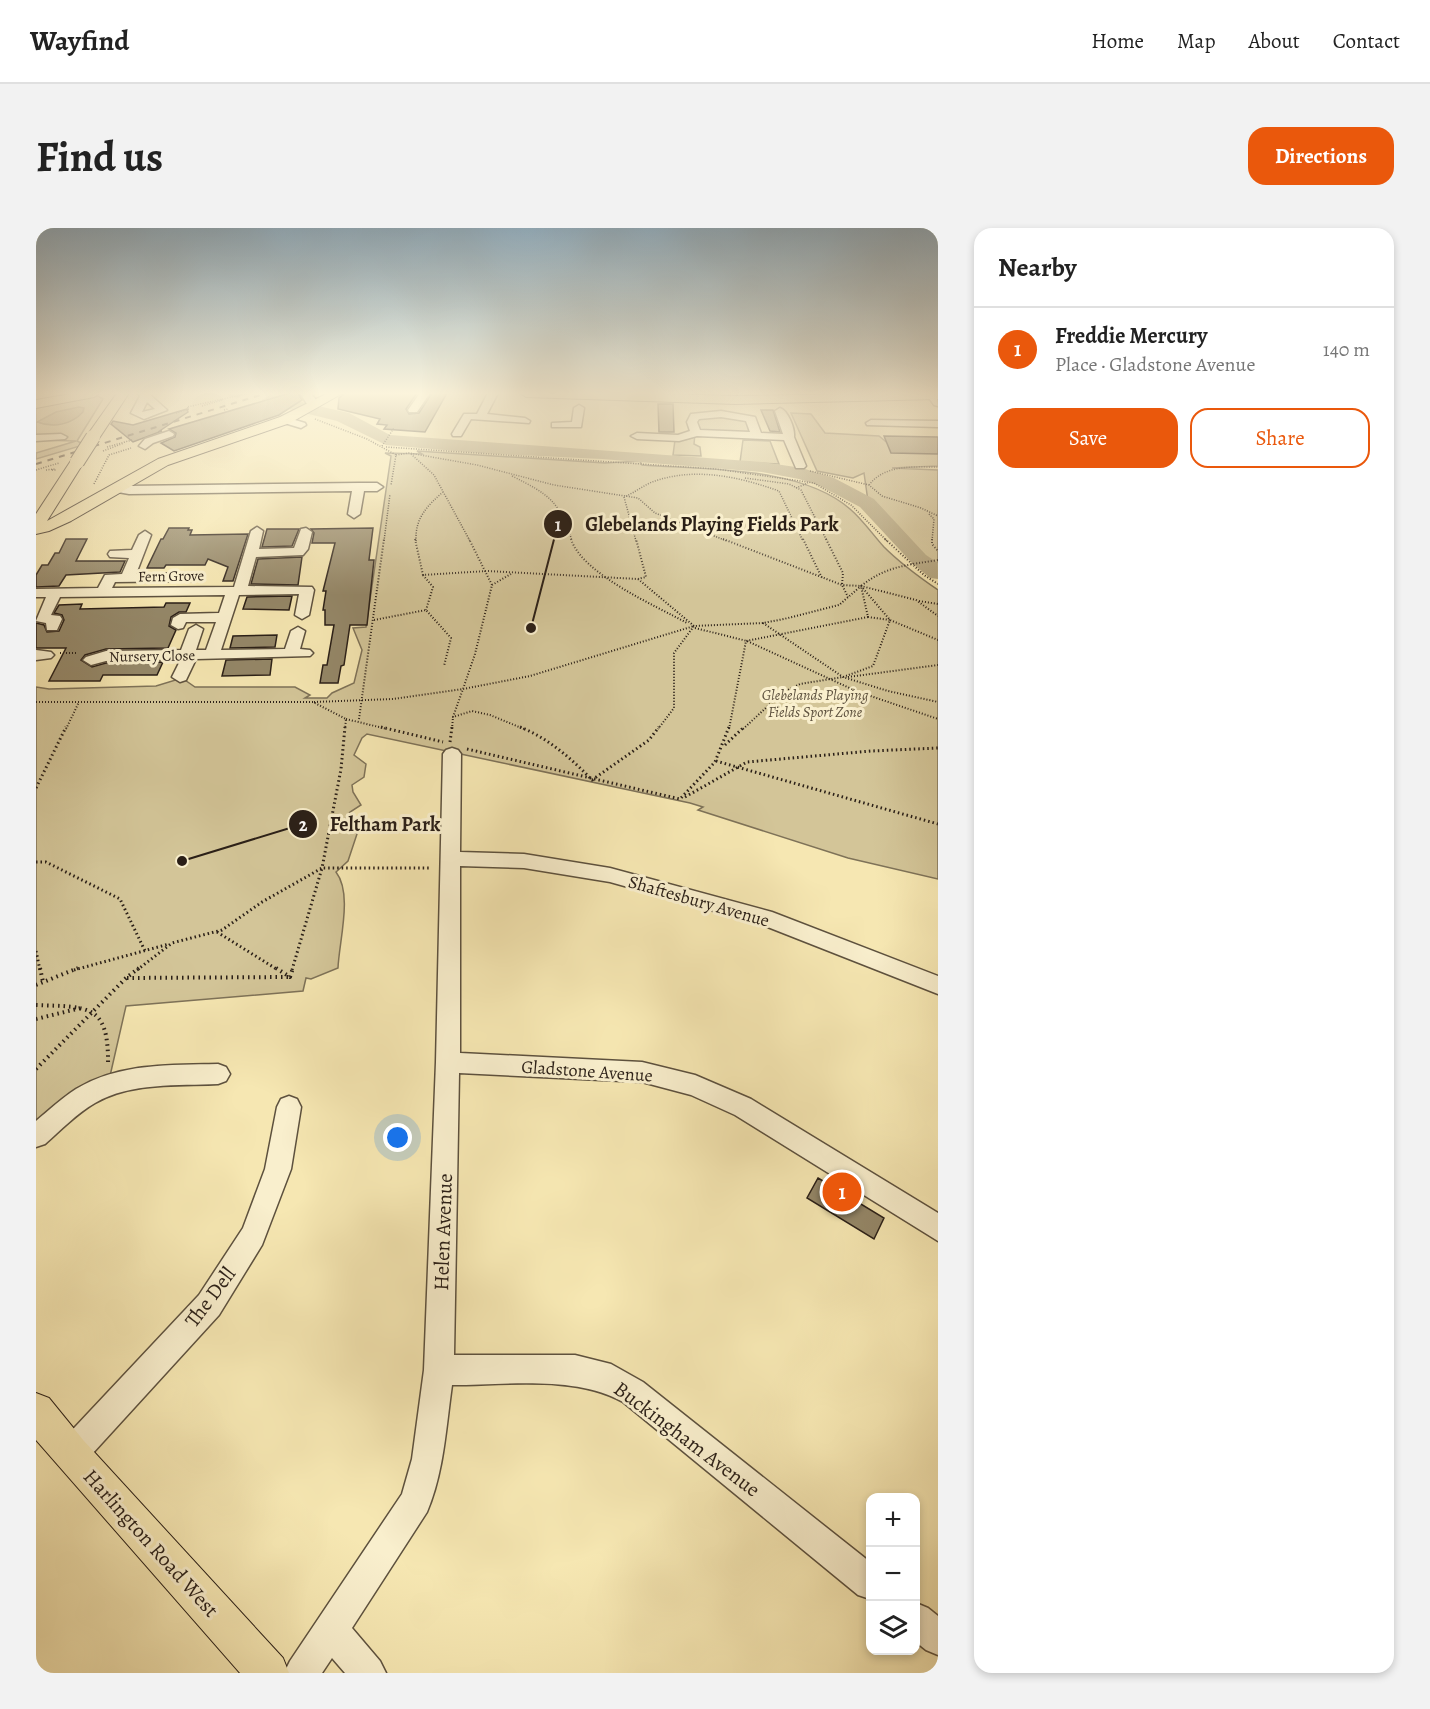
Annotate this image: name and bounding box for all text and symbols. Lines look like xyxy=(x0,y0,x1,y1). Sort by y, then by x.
text: Wayfind xyxy=(30,22,129,60)
text: Home xyxy=(1091,27,1144,55)
text: Map xyxy=(1177,27,1215,55)
text: About xyxy=(1248,27,1300,55)
text: Contact xyxy=(1333,27,1400,55)
button: Directions xyxy=(1248,127,1394,185)
text: Find us xyxy=(36,128,163,185)
text: Nearby xyxy=(998,250,1077,285)
text: Freddie Mercury xyxy=(1055,321,1207,351)
text: 1 xyxy=(1014,336,1021,363)
text: 140 m xyxy=(1323,336,1370,363)
text: Place · Gladstone Avenue xyxy=(1055,351,1255,378)
button: Save xyxy=(998,408,1178,468)
button: Share xyxy=(1190,408,1370,468)
callout: Glebelands Playing Fields Park xyxy=(543,505,850,543)
text: Glebelands Playing Fields Park xyxy=(585,511,839,538)
text: 1 xyxy=(555,513,562,537)
street label: Fern Grove xyxy=(138,565,205,587)
street label: Nursery Close xyxy=(109,645,196,667)
park label: Glebelands Playing Fields Sport Zone xyxy=(762,685,869,722)
callout: Feltham Park xyxy=(288,805,452,843)
text: Feltham Park xyxy=(330,811,441,838)
text: 2 xyxy=(299,813,308,837)
street label: Shaftesbury Avenue xyxy=(626,869,772,933)
street label: Gladstone Avenue xyxy=(521,1054,653,1088)
your location xyxy=(383,1123,412,1152)
pin: 1 xyxy=(822,1170,862,1214)
street label: Helen Avenue xyxy=(427,1173,459,1291)
street label: The Dell xyxy=(178,1261,242,1333)
street label: Buckingham Avenue xyxy=(608,1375,766,1503)
street label: Harlington Road West xyxy=(77,1463,225,1623)
map controls xyxy=(866,1493,920,1655)
button: + xyxy=(866,1493,920,1547)
button: − xyxy=(866,1547,920,1601)
button: layers xyxy=(866,1601,920,1655)

